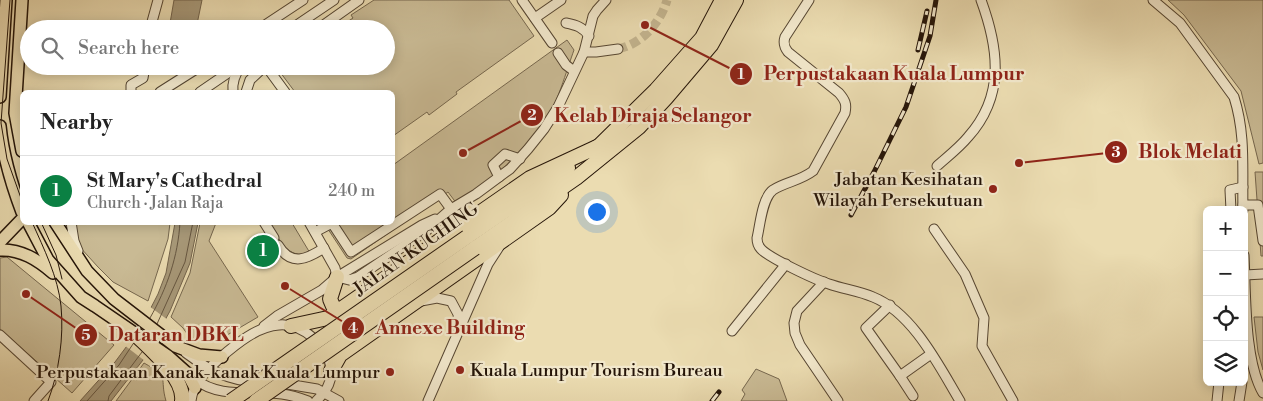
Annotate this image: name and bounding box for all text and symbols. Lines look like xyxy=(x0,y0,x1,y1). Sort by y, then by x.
search box xyxy=(20,20,395,75)
icon: search xyxy=(38,34,66,62)
text: Search here xyxy=(78,36,179,60)
callout: Perpustakaan Kuala Lumpur xyxy=(728,57,1035,91)
text: Perpustakaan Kuala Lumpur xyxy=(763,62,1025,86)
text: 1 xyxy=(737,65,745,84)
callout: Kelab Diraja Selangor xyxy=(519,98,762,132)
text: Kelab Diraja Selangor xyxy=(554,104,752,128)
text: 2 xyxy=(527,106,537,125)
text: Nearby xyxy=(40,110,113,136)
callout: Blok Melati xyxy=(1104,135,1252,169)
text: Blok Melati xyxy=(1138,140,1242,164)
text: 3 xyxy=(1111,143,1121,162)
place label: Jabatan Kesihatan Wilayah Persekutuan xyxy=(812,168,983,212)
text: St Mary's Cathedral xyxy=(87,169,262,193)
text: 1 xyxy=(52,181,60,201)
text: 240 m xyxy=(328,181,375,201)
marker: Jabatan Kesihatan Wilayah Persekutuan xyxy=(987,183,999,195)
text: Church · Jalan Raja xyxy=(87,193,223,213)
street label: JALAN KUCHING xyxy=(348,197,484,301)
your location xyxy=(584,199,610,225)
map controls xyxy=(1203,206,1248,386)
button: + xyxy=(1203,206,1248,251)
pin: 1 xyxy=(247,232,279,270)
button: − xyxy=(1203,251,1248,296)
button: locate xyxy=(1203,296,1248,341)
callout: Annexe Building xyxy=(340,311,535,345)
text: Annexe Building xyxy=(374,316,526,340)
callout: Dataran DBKL xyxy=(73,318,253,352)
text: 4 xyxy=(348,319,358,338)
text: Dataran DBKL xyxy=(108,323,244,347)
text: 5 xyxy=(81,326,91,345)
button: layers xyxy=(1203,341,1248,386)
place label: Kuala Lumpur Tourism Bureau xyxy=(470,359,724,382)
place label: Perpustakaan Kanak-kanak Kuala Lumpur xyxy=(36,361,380,384)
marker: Kuala Lumpur Tourism Bureau xyxy=(454,364,466,376)
marker: Perpustakaan Kanak-kanak Kuala Lumpur xyxy=(384,366,396,378)

